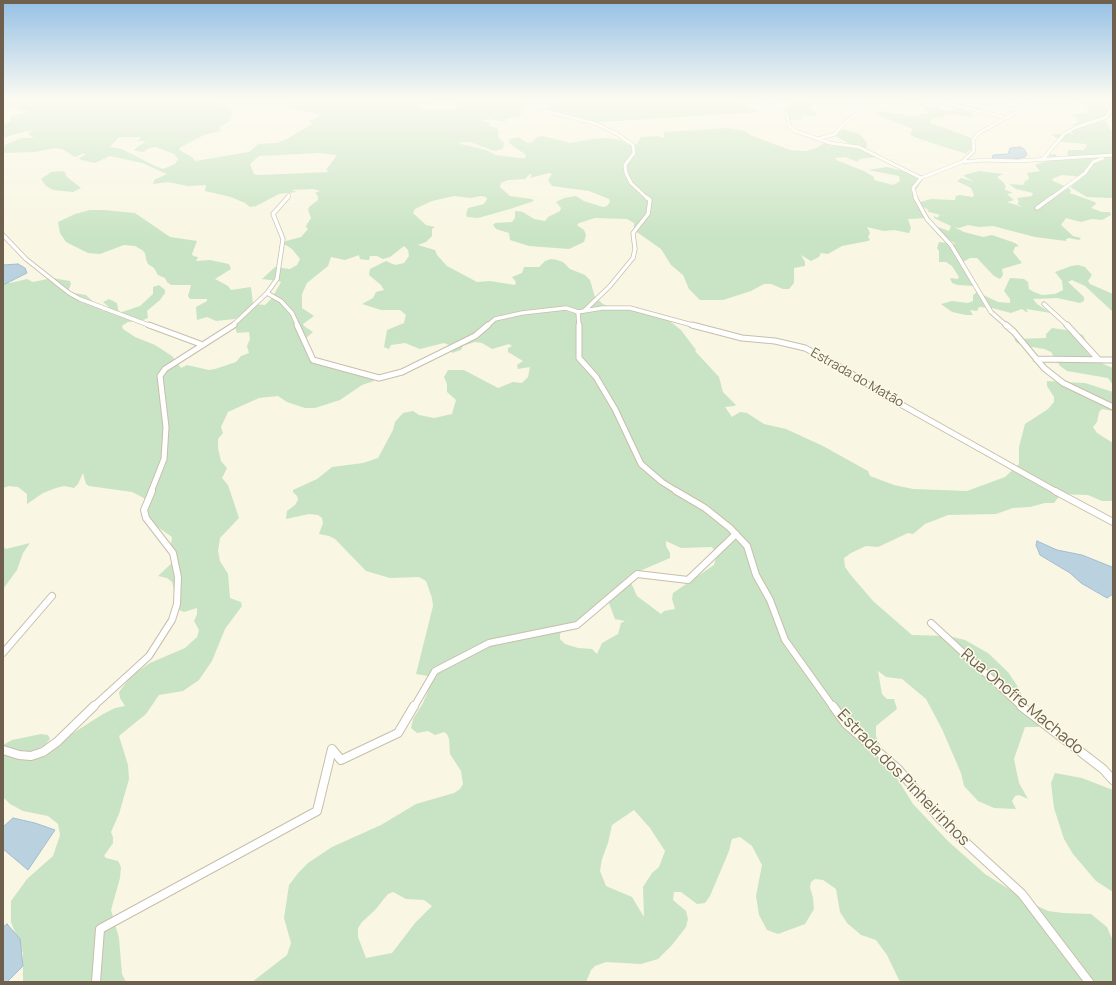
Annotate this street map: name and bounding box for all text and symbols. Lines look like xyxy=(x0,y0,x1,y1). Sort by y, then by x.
street label: Estrada do Matão xyxy=(808,345,906,411)
street label: Rua Onofre Machado xyxy=(957,645,1087,759)
street label: Estrada dos Pinheirinhos xyxy=(833,706,973,850)

